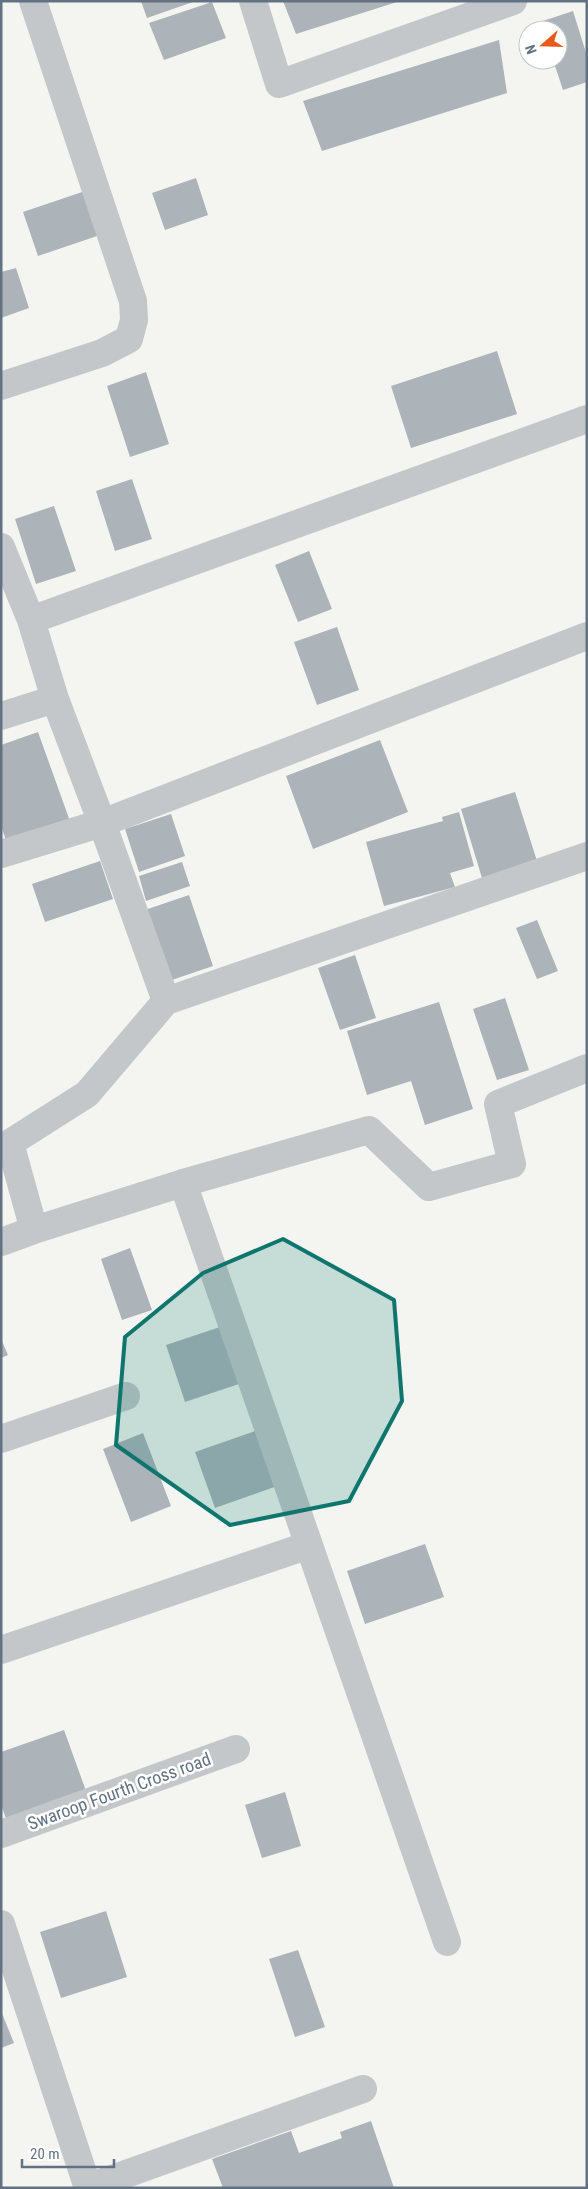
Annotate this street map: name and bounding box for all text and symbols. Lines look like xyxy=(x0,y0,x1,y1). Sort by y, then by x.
north arrow xyxy=(518,20,568,70)
text: N xyxy=(522,43,540,56)
street label: Swaroop Fourth Cross road xyxy=(25,1748,213,1834)
scale bar xyxy=(22,2136,115,2168)
text: 20 m xyxy=(30,2145,60,2163)

